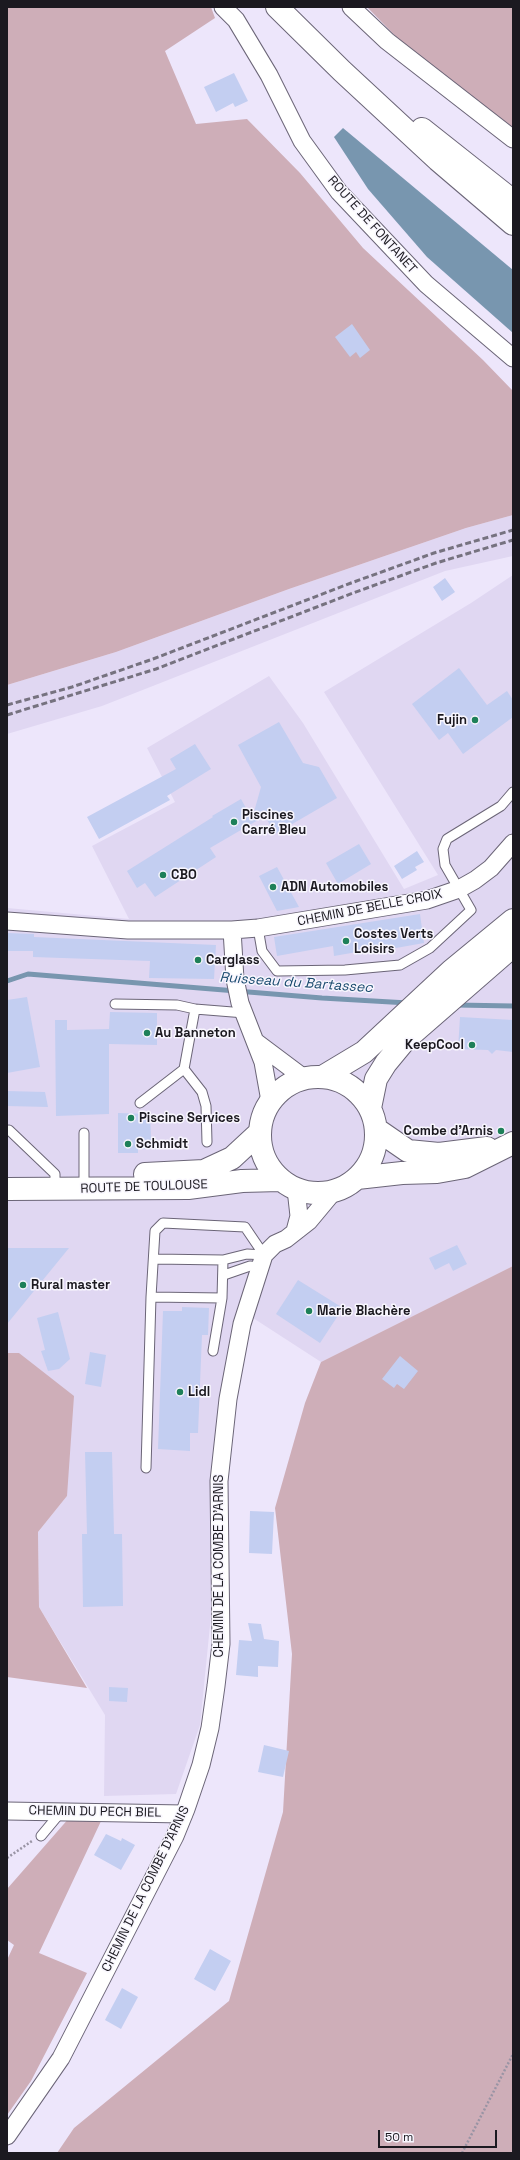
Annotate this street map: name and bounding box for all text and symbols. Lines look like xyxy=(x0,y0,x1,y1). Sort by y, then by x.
street label: ROUTE DE FONTANET xyxy=(324,173,420,277)
place label: Fujin xyxy=(437,712,467,728)
marker: Fujin xyxy=(470,715,480,725)
place label: Piscines Carré Bleu xyxy=(242,807,306,838)
marker: Piscines Carré Bleu xyxy=(229,817,239,827)
place label: CBO xyxy=(171,867,197,883)
marker: CBO xyxy=(158,870,168,880)
place label: ADN Automobiles xyxy=(281,879,388,895)
marker: ADN Automobiles xyxy=(268,882,278,892)
street label: CHEMIN DE BELLE CROIX xyxy=(296,886,444,930)
place label: Costes Verts Loisirs xyxy=(354,926,433,957)
marker: Costes Verts Loisirs xyxy=(341,936,351,946)
place label: Carglass xyxy=(206,952,260,968)
marker: Carglass xyxy=(193,955,203,965)
water label: Ruisseau du Bartassec xyxy=(219,969,373,997)
place label: Au Banneton xyxy=(155,1025,236,1041)
marker: Au Banneton xyxy=(142,1028,152,1038)
place label: KeepCool xyxy=(405,1037,464,1053)
marker: KeepCool xyxy=(467,1040,477,1050)
place label: Piscine Services xyxy=(139,1110,240,1126)
marker: Piscine Services xyxy=(126,1113,136,1123)
place label: Combe d'Arnis xyxy=(404,1123,493,1139)
marker: Combe d'Arnis xyxy=(496,1126,506,1136)
place label: Schmidt xyxy=(136,1136,188,1152)
marker: Schmidt xyxy=(123,1139,133,1149)
street label: ROUTE DE TOULOUSE xyxy=(80,1177,208,1197)
place label: Rural master xyxy=(31,1277,110,1293)
marker: Rural master xyxy=(18,1280,28,1290)
place label: Marie Blachère xyxy=(317,1303,410,1319)
marker: Marie Blachère xyxy=(304,1306,314,1316)
place label: Lidl xyxy=(188,1384,210,1400)
marker: Lidl xyxy=(175,1387,185,1397)
street label: CHEMIN DE LA COMBE D'ARNIS xyxy=(211,1475,227,1657)
street label: CHEMIN DU PECH BIEL xyxy=(29,1803,161,1821)
street label: CHEMIN DE LA COMBE D'ARNIS xyxy=(99,1803,193,1975)
scale bar xyxy=(380,2122,499,2148)
text: 50 m xyxy=(385,2129,413,2145)

